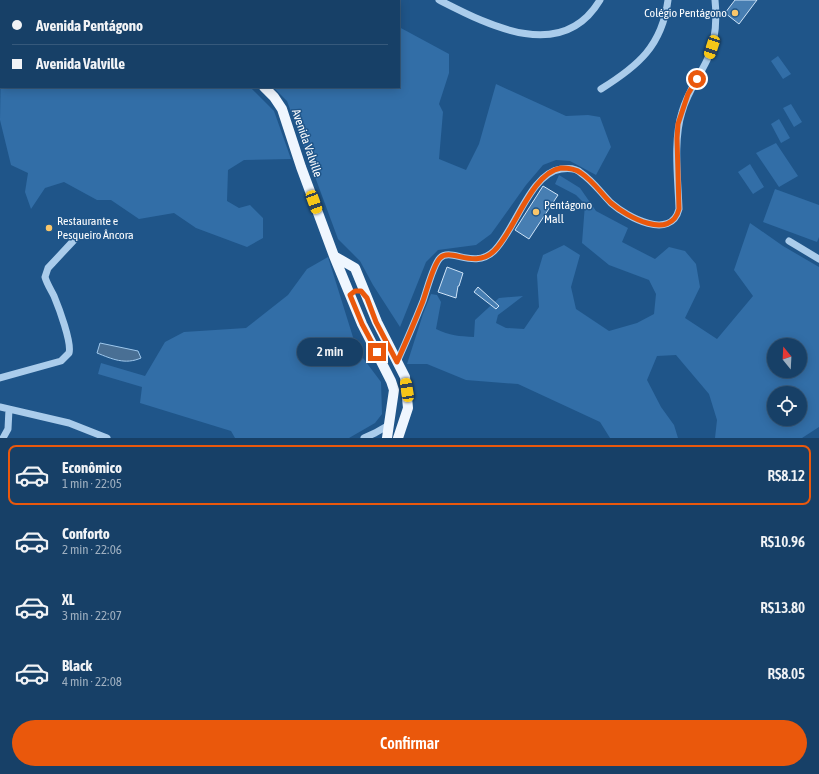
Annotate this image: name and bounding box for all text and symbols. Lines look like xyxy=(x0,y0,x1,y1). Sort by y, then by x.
place label: Colégio Pentágono xyxy=(644,6,727,20)
marker: Colégio Pentágono xyxy=(730,8,740,18)
text: Avenida Pentágono xyxy=(36,17,143,34)
car xyxy=(703,34,721,60)
text: Avenida Valville xyxy=(36,55,125,72)
route start xyxy=(688,70,706,88)
street label: Avenida Valville xyxy=(289,107,325,179)
car xyxy=(304,189,324,215)
place label: Pentágono Mall xyxy=(544,198,592,226)
marker: Pentágono Mall xyxy=(531,207,541,217)
place label: Restaurante e Pesqueiro Âncora xyxy=(57,214,134,242)
marker: Restaurante e Pesqueiro Âncora xyxy=(44,223,54,233)
callout: 2 min xyxy=(297,338,363,366)
north arrow xyxy=(767,338,807,378)
map controls xyxy=(767,338,807,426)
route end xyxy=(368,343,386,361)
text: 2 min xyxy=(317,344,343,359)
car xyxy=(399,377,415,403)
button: locate xyxy=(767,386,807,426)
icon: car xyxy=(14,457,50,493)
text: Econômico xyxy=(62,459,122,476)
text: R$8.12 xyxy=(767,467,805,484)
text: 1 min · 22:05 xyxy=(62,476,122,491)
icon: car xyxy=(14,523,50,559)
text: Conforto xyxy=(62,525,110,542)
text: R$10.96 xyxy=(760,533,805,550)
text: 2 min · 22:06 xyxy=(62,542,122,557)
icon: car xyxy=(14,589,50,625)
text: XL xyxy=(62,591,75,608)
text: R$13.80 xyxy=(760,599,805,616)
text: 3 min · 22:07 xyxy=(62,608,122,623)
icon: car xyxy=(14,655,50,691)
text: Black xyxy=(62,657,92,674)
text: R$8.05 xyxy=(767,665,805,682)
text: 4 min · 22:08 xyxy=(62,674,122,689)
button: Confirmar xyxy=(12,720,807,766)

